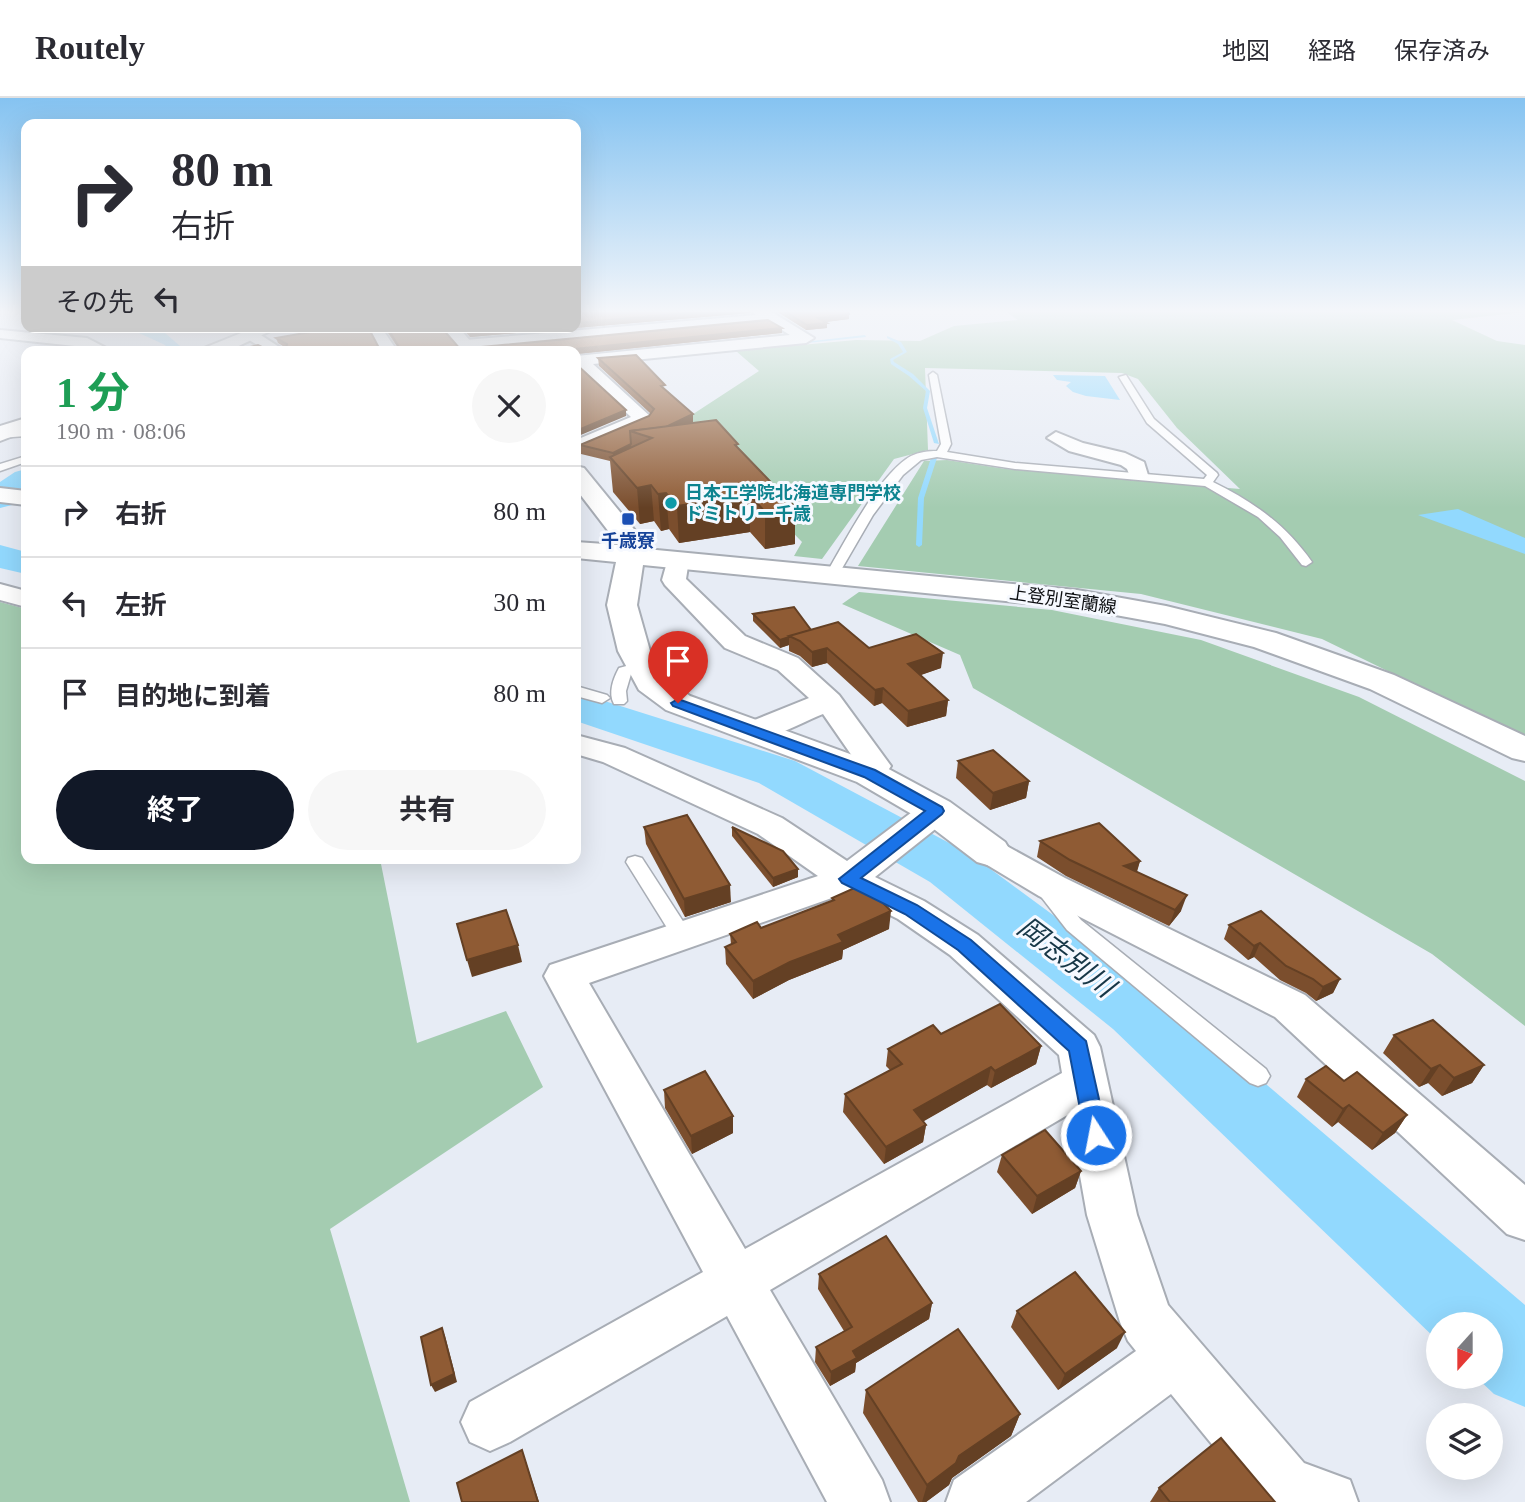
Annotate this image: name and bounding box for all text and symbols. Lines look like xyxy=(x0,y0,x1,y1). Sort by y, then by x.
text: Routely xyxy=(35,30,145,66)
text: 地図 xyxy=(1222,38,1270,64)
text: 経路 xyxy=(1308,38,1356,64)
text: 保存済み xyxy=(1394,38,1490,64)
text: 80 m xyxy=(171,142,273,197)
icon: right xyxy=(56,147,147,238)
text: 右折 xyxy=(171,208,235,244)
icon: left xyxy=(148,280,186,318)
text: その先 xyxy=(56,288,134,317)
button: close xyxy=(472,369,546,443)
text: 1 分 xyxy=(56,370,130,416)
text: 190 m · 08:06 xyxy=(56,419,186,444)
place label: 日本工学院北海道専門学校 ドミトリー千歳 xyxy=(685,483,901,524)
icon: right xyxy=(56,493,94,531)
marker: 日本工学院北海道専門学校 ドミトリー千歳 xyxy=(663,495,679,511)
text: 80 m xyxy=(493,497,546,526)
text: 右折 xyxy=(115,500,167,529)
marker: 千歳寮 xyxy=(620,511,636,527)
place label: 千歳寮 xyxy=(601,531,655,551)
street label: 上登別室蘭線 xyxy=(1008,583,1118,617)
icon: left xyxy=(56,584,94,622)
text: 30 m xyxy=(493,588,546,617)
text: 左折 xyxy=(115,591,167,620)
pin xyxy=(648,631,708,703)
icon: arrive xyxy=(659,642,697,680)
icon: arrive xyxy=(56,675,94,713)
text: 80 m xyxy=(493,679,546,708)
text: 目的地に到着 xyxy=(115,682,271,711)
button: 終了 xyxy=(56,770,294,850)
button: 共有 xyxy=(308,770,546,850)
water label: 岡志別川 xyxy=(1012,911,1122,1005)
position arrow xyxy=(1059,1098,1133,1172)
north arrow xyxy=(1426,1312,1503,1390)
map controls xyxy=(1426,1312,1503,1480)
button: layers xyxy=(1426,1403,1503,1480)

